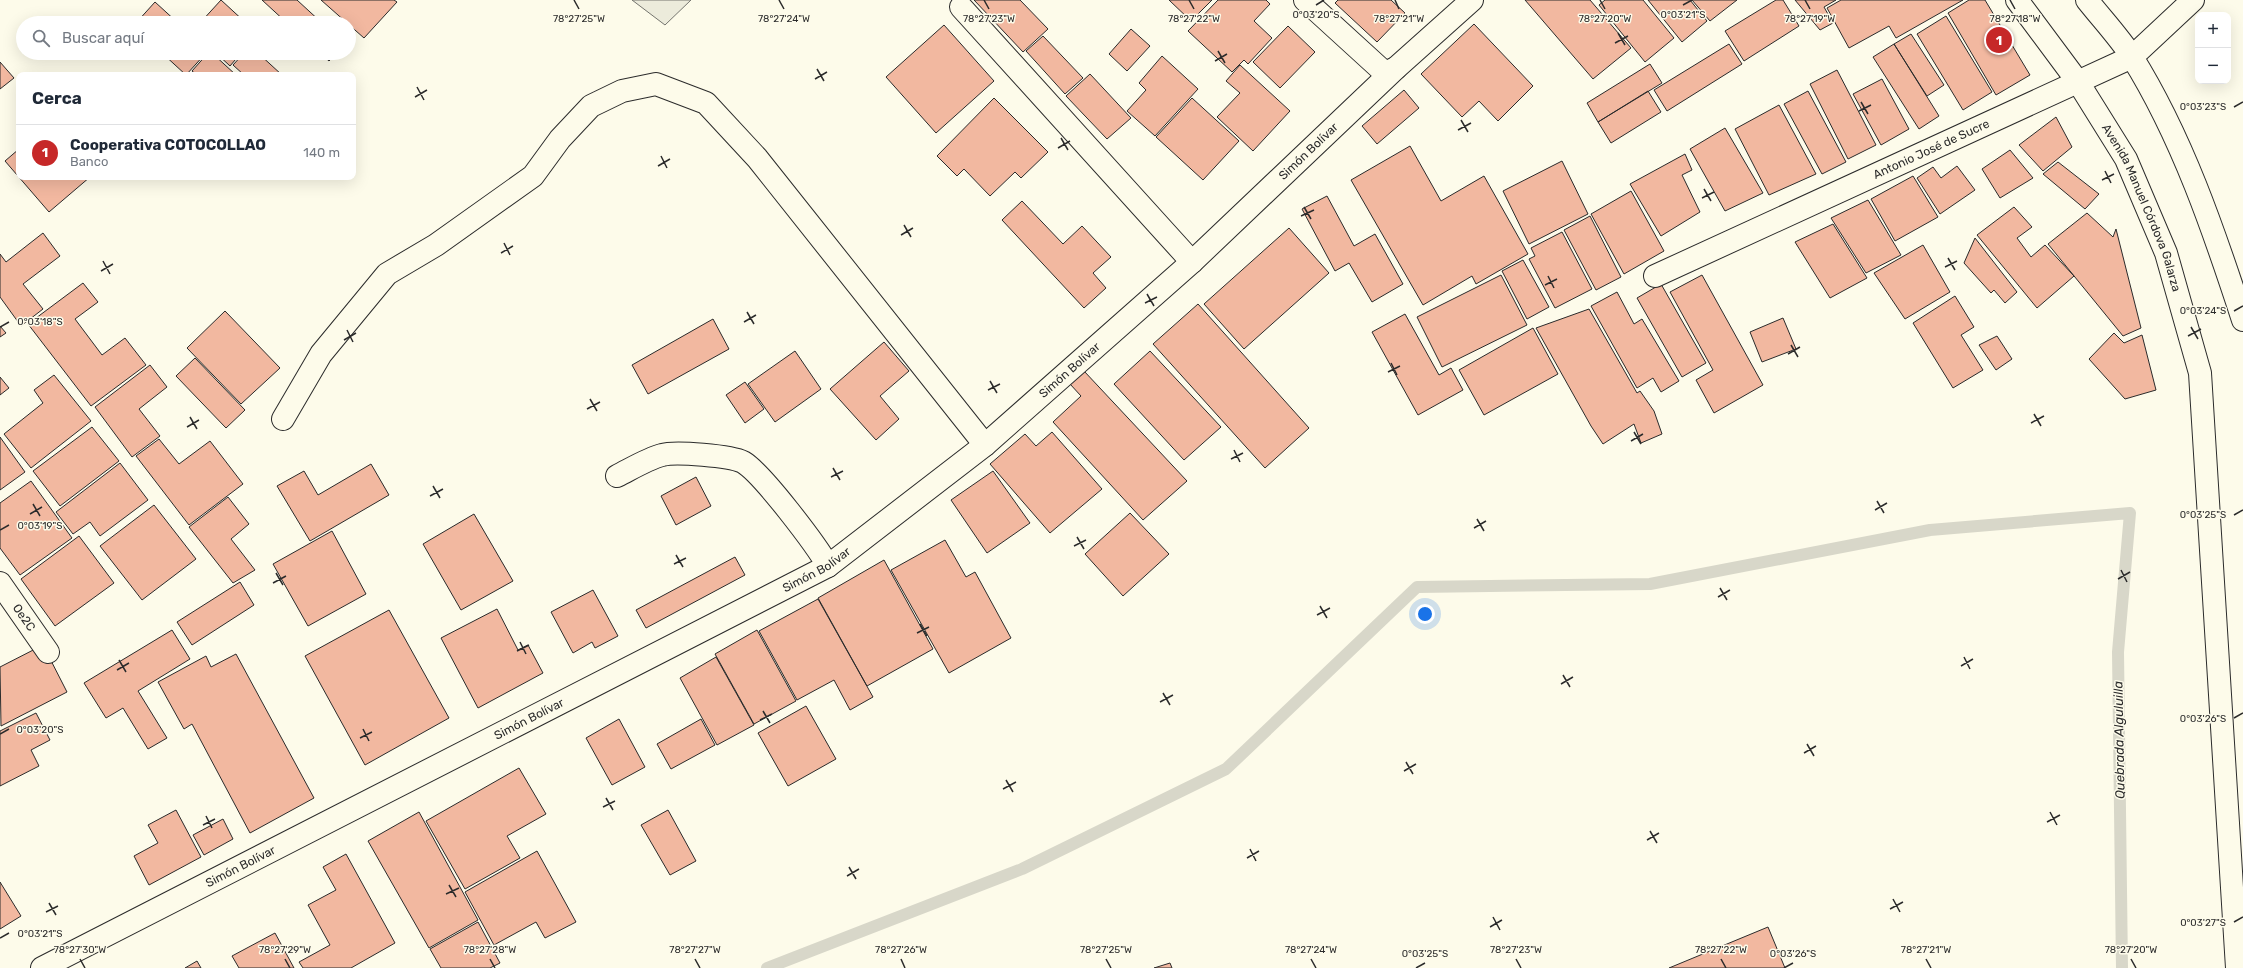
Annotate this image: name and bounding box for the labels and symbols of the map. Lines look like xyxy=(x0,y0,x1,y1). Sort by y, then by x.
text: 0°03'20"S xyxy=(1293,9,1339,21)
text: 0°03'21"S xyxy=(1661,9,1705,21)
text: 78°27'25"W xyxy=(553,13,605,25)
text: 78°27'24"W xyxy=(758,13,810,25)
text: 78°27'23"W xyxy=(963,13,1015,25)
text: 78°27'22"W xyxy=(1168,13,1220,25)
text: 78°27'21"W xyxy=(1374,13,1424,25)
text: 78°27'20"W xyxy=(1579,13,1631,25)
text: 78°27'19"W xyxy=(1785,13,1835,25)
text: 78°27'18"W xyxy=(1990,13,2040,25)
pin: 1 xyxy=(1986,25,2012,55)
text: 0°03'23"S xyxy=(2180,101,2226,113)
street label: Antonio José de Sucre xyxy=(1871,116,1992,182)
street label: Simón Bolívar xyxy=(1276,120,1341,183)
street label: Avenida Manuel Córdova Galarza xyxy=(2099,121,2184,293)
text: 0°03'24"S xyxy=(2180,305,2226,317)
text: 0°03'18"S xyxy=(17,316,63,328)
street label: Simón Bolívar xyxy=(1036,339,1103,401)
text: 0°03'25"S xyxy=(2180,509,2226,521)
text: 0°03'19"S xyxy=(18,520,62,532)
street label: Simón Bolívar xyxy=(780,544,854,595)
street label: Oe2C xyxy=(10,601,38,634)
your location xyxy=(1415,604,1435,624)
water label: Quebrada Alguluilla xyxy=(2110,680,2129,799)
street label: Simón Bolívar xyxy=(492,695,567,743)
text: 0°03'26"S xyxy=(2180,713,2226,725)
text: 0°03'20"S xyxy=(17,724,63,736)
street label: Simón Bolívar xyxy=(203,843,278,890)
text: 0°03'27"S xyxy=(2180,917,2226,929)
text: 0°03'21"S xyxy=(18,928,62,940)
text: 78°27'30"W xyxy=(54,944,106,956)
text: 78°27'29"W xyxy=(259,944,311,956)
text: 78°27'28"W xyxy=(464,944,516,956)
text: 78°27'27"W xyxy=(669,944,721,956)
text: 78°27'26"W xyxy=(875,944,927,956)
text: 78°27'25"W xyxy=(1080,944,1132,956)
text: 78°27'24"W xyxy=(1285,944,1337,956)
text: 78°27'23"W xyxy=(1490,944,1542,956)
text: 78°27'22"W xyxy=(1695,944,1747,956)
text: 78°27'21"W xyxy=(1901,944,1951,956)
text: 78°27'20"W xyxy=(2105,944,2157,956)
text: 0°03'25"S xyxy=(1402,948,1448,960)
text: 0°03'26"S xyxy=(1770,948,1816,960)

